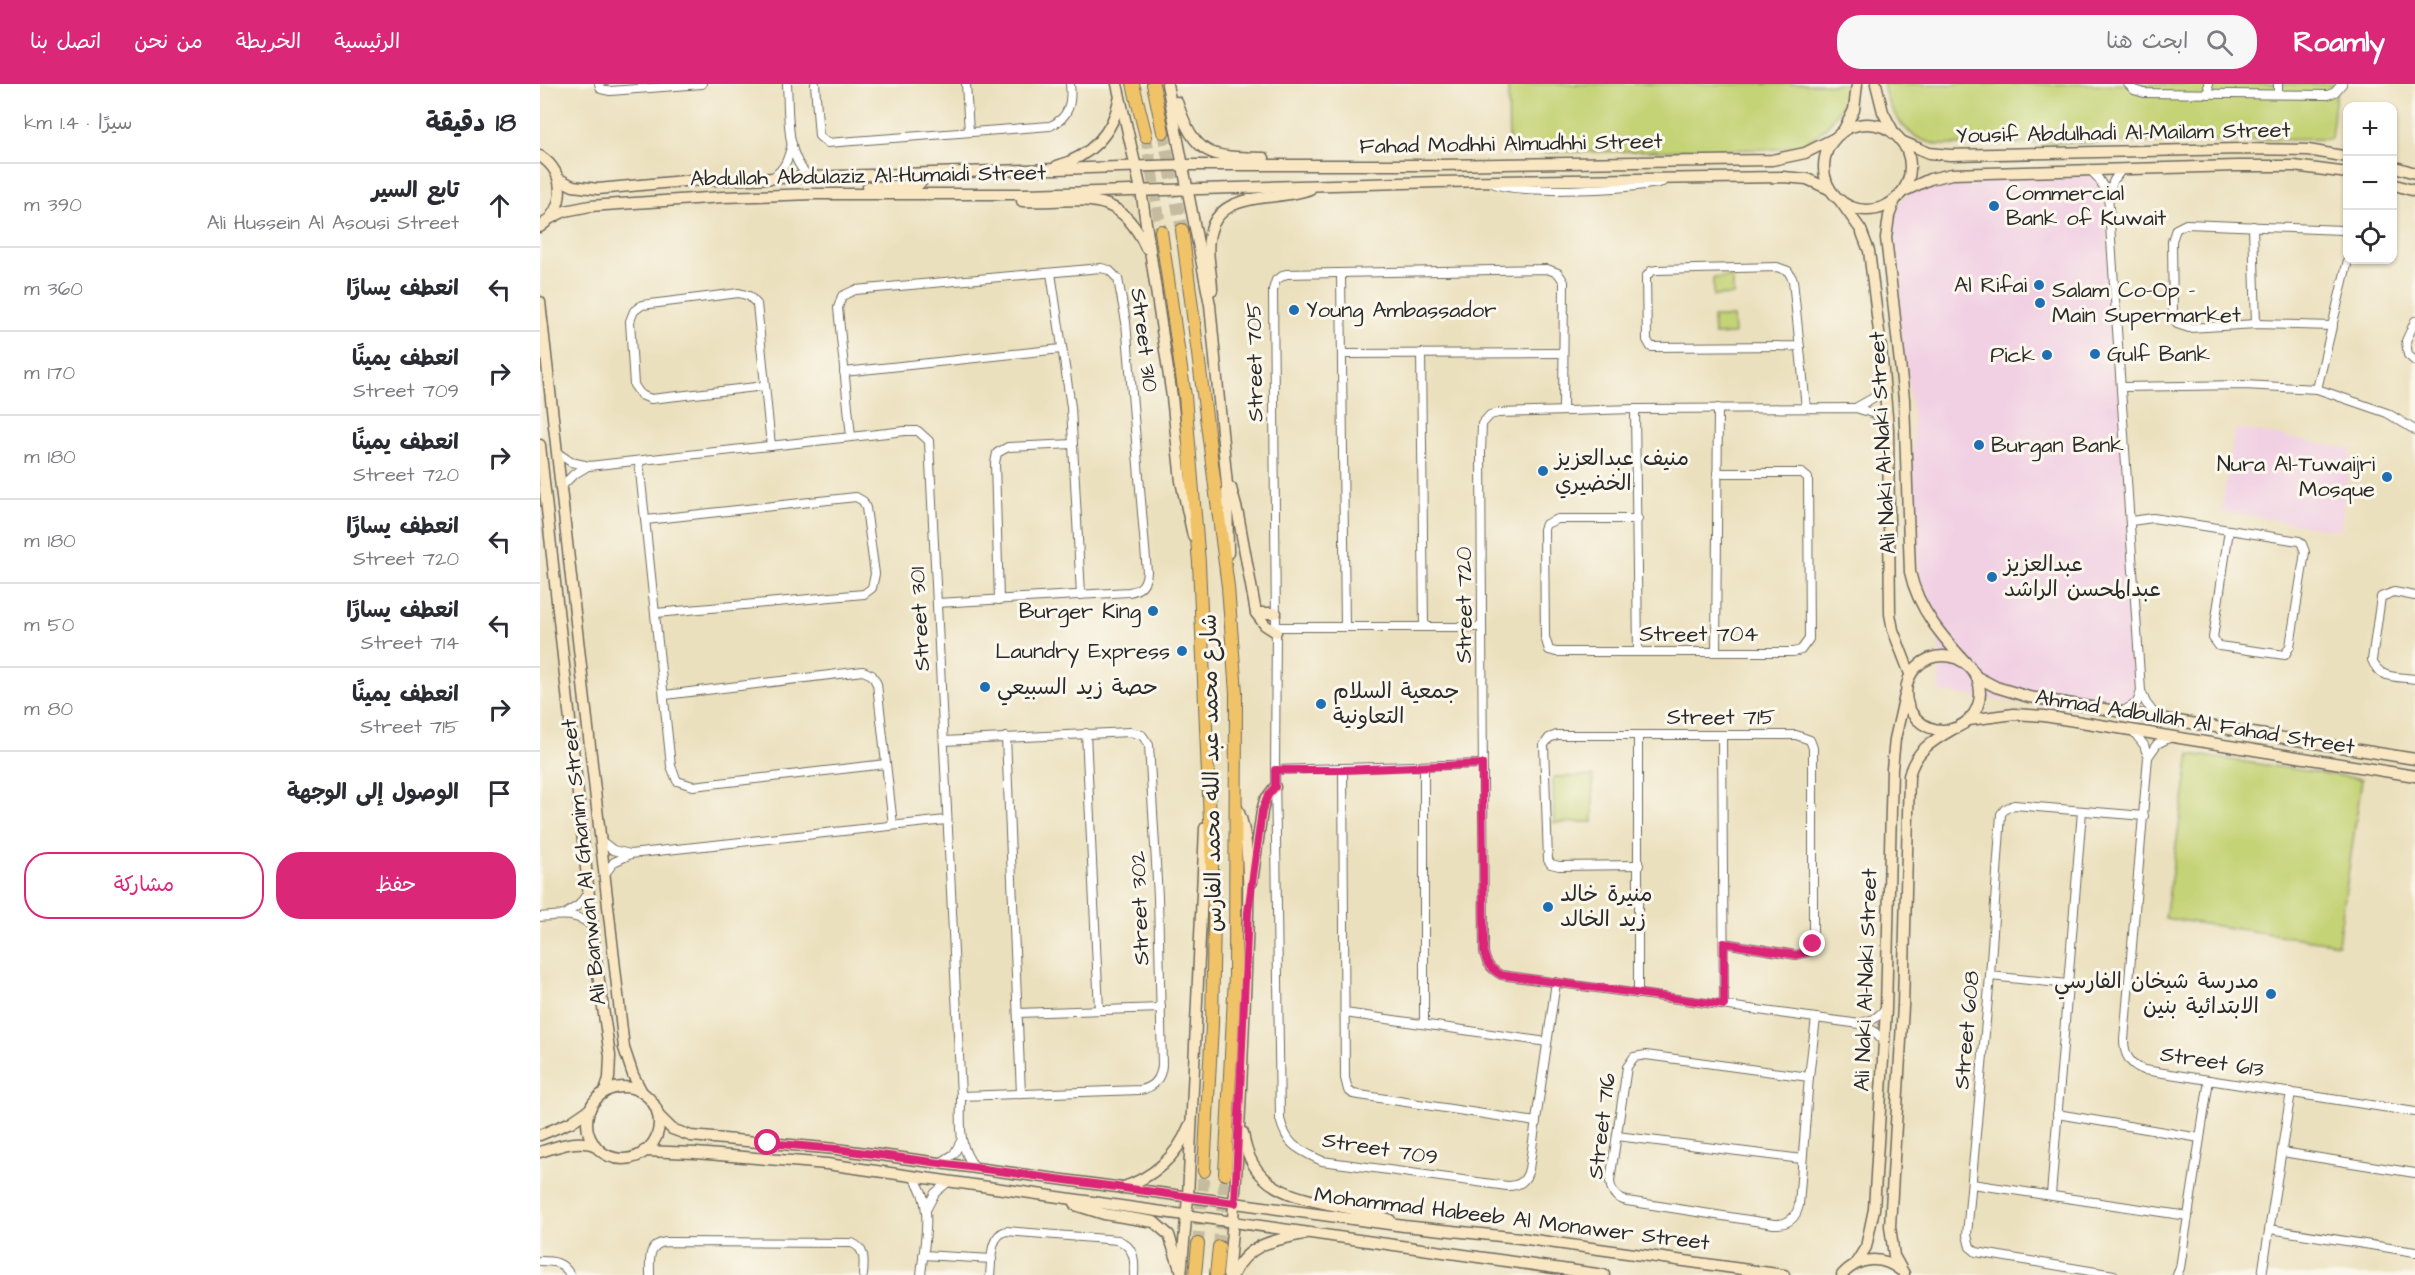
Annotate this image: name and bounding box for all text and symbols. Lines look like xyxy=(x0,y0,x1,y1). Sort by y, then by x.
search box xyxy=(1837,15,2257,69)
text: Roamly xyxy=(2293,23,2385,62)
text: ابحث هنا xyxy=(2106,26,2188,57)
icon: search xyxy=(2203,26,2236,59)
text: اتصل بنا xyxy=(30,27,101,56)
text: من نحن xyxy=(134,27,203,56)
text: الخريطة xyxy=(236,27,301,56)
text: الرئيسية xyxy=(334,27,400,56)
map controls xyxy=(2343,102,2397,264)
button: + xyxy=(2343,102,2397,156)
text: 18 دقيقة xyxy=(425,105,516,141)
text: سيرًا · 1.4 km xyxy=(24,109,133,137)
street label: Yousif Abdulhadi Al-Mailam Street xyxy=(1955,115,2291,151)
street label: Fahad Modhhi Almudhhi Street xyxy=(1359,126,1663,162)
button: − xyxy=(2343,156,2397,210)
street label: Abdullah Abdulaziz Al-Humaidi Street xyxy=(690,157,1046,195)
text: تابع السير xyxy=(372,175,459,206)
place label: Commercial Bank of Kuwait xyxy=(2006,178,2166,234)
icon: ahead xyxy=(483,189,516,222)
text: 390 m xyxy=(24,191,82,219)
marker: Commercial Bank of Kuwait xyxy=(1987,199,2001,213)
text: Ali Hussein Al Asousi Street xyxy=(207,209,459,237)
button: locate xyxy=(2343,210,2397,264)
place label: Al Rifai xyxy=(1954,270,2027,301)
text: انعطف يسارًا xyxy=(346,273,459,304)
icon: left xyxy=(483,273,516,306)
text: 360 m xyxy=(24,275,83,303)
place label: Salam Co-Op - Main Supermarket xyxy=(2052,275,2241,331)
marker: Al Rifai xyxy=(2032,278,2046,292)
street label: Street 310 xyxy=(1122,286,1166,394)
place label: Young Ambassador xyxy=(1306,295,1496,327)
marker: Salam Co-Op - Main Supermarket xyxy=(2033,296,2047,310)
street label: Street 705 xyxy=(1238,301,1272,422)
marker: Young Ambassador xyxy=(1287,303,1301,317)
street label: Ali Naki Al-Naki Street xyxy=(1862,331,1904,555)
place label: Gulf Bank xyxy=(2107,339,2211,370)
place label: Pick xyxy=(1990,340,2035,371)
text: انعطف يمينًا xyxy=(352,343,459,374)
marker: Gulf Bank xyxy=(2088,347,2102,361)
marker: Pick xyxy=(2040,348,2054,362)
icon: right xyxy=(483,357,516,390)
text: 170 m xyxy=(24,359,75,387)
text: Street 709 xyxy=(353,377,459,405)
text: انعطف يمينًا xyxy=(352,427,459,458)
place label: Burgan Bank xyxy=(1991,430,2124,462)
marker: Burgan Bank xyxy=(1972,438,1986,452)
icon: right xyxy=(483,441,516,474)
text: 180 m xyxy=(24,443,76,471)
place label: منيف عبدالعزيز الخضيري xyxy=(1553,443,1689,499)
place label: Nura Al-Tuwaijri Mosque xyxy=(2217,449,2375,505)
text: Street 720 xyxy=(353,461,459,489)
marker: منيف عبدالعزيز الخضيري xyxy=(1536,464,1550,478)
marker: Nura Al-Tuwaijri Mosque xyxy=(2380,470,2394,484)
text: انعطف يسارًا xyxy=(346,511,459,542)
icon: left xyxy=(483,525,516,558)
text: 180 m xyxy=(24,527,76,555)
text: Street 720 xyxy=(353,545,459,573)
street label: Street 720 xyxy=(1449,547,1480,663)
place label: عبدالعزيز عبدالمحسن الراشد xyxy=(2002,549,2161,605)
street label: Street 301 xyxy=(902,566,938,672)
marker: عبدالعزيز عبدالمحسن الراشد xyxy=(1985,570,1999,584)
text: انعطف يسارًا xyxy=(346,595,459,626)
place label: Burger King xyxy=(1019,596,1141,628)
marker: Burger King xyxy=(1146,604,1160,618)
icon: left xyxy=(483,609,516,642)
text: 50 m xyxy=(24,611,74,639)
street label: شارع محمد عبد الله محمد الفارس xyxy=(1194,614,1230,932)
street label: Street 704 xyxy=(1639,619,1759,650)
text: Street 714 xyxy=(361,629,459,657)
place label: Laundry Express xyxy=(995,636,1170,668)
marker: Laundry Express xyxy=(1175,644,1189,658)
place label: حصة زيد السبيعي xyxy=(997,672,1158,706)
place label: جمعية السلام التعاونية xyxy=(1333,676,1459,732)
text: انعطف يمينًا xyxy=(352,679,459,710)
marker: حصة زيد السبيعي xyxy=(978,680,992,694)
street label: Ahmad Adbullah Al Fahad Street xyxy=(2033,681,2357,763)
icon: right xyxy=(483,693,516,726)
text: 80 m xyxy=(24,695,73,723)
marker: جمعية السلام التعاونية xyxy=(1314,697,1328,711)
street label: Street 715 xyxy=(1667,702,1776,733)
text: Street 715 xyxy=(360,713,459,741)
street label: Ali Banwan Al Ghanim Street xyxy=(554,717,614,1007)
text: الوصول إلى الوجهة xyxy=(287,777,459,808)
icon: arrive xyxy=(483,777,516,810)
street label: Street 302 xyxy=(1122,850,1157,966)
button: مشاركة xyxy=(24,852,264,919)
button: حفظ xyxy=(276,852,516,919)
street label: Ali Naki Al-Naki Street xyxy=(1847,868,1885,1092)
place label: منيرة خالد زيد الخالد xyxy=(1560,879,1652,935)
marker: منيرة خالد زيد الخالد xyxy=(1541,900,1555,914)
route end xyxy=(1799,930,1825,956)
place label: مدرسة شيخان الفارسي الابتدائية بنين xyxy=(2054,966,2259,1022)
street label: Street 608 xyxy=(1946,970,1988,1090)
marker: مدرسة شيخان الفارسي الابتدائية بنين xyxy=(2264,987,2278,1001)
street label: Street 613 xyxy=(2158,1039,2266,1085)
street label: Street 716 xyxy=(1580,1071,1624,1181)
street label: Street 709 xyxy=(1320,1125,1440,1173)
route start xyxy=(754,1129,780,1155)
street label: Mohammad Habeeb Al Monawer Street xyxy=(1313,1179,1711,1259)

